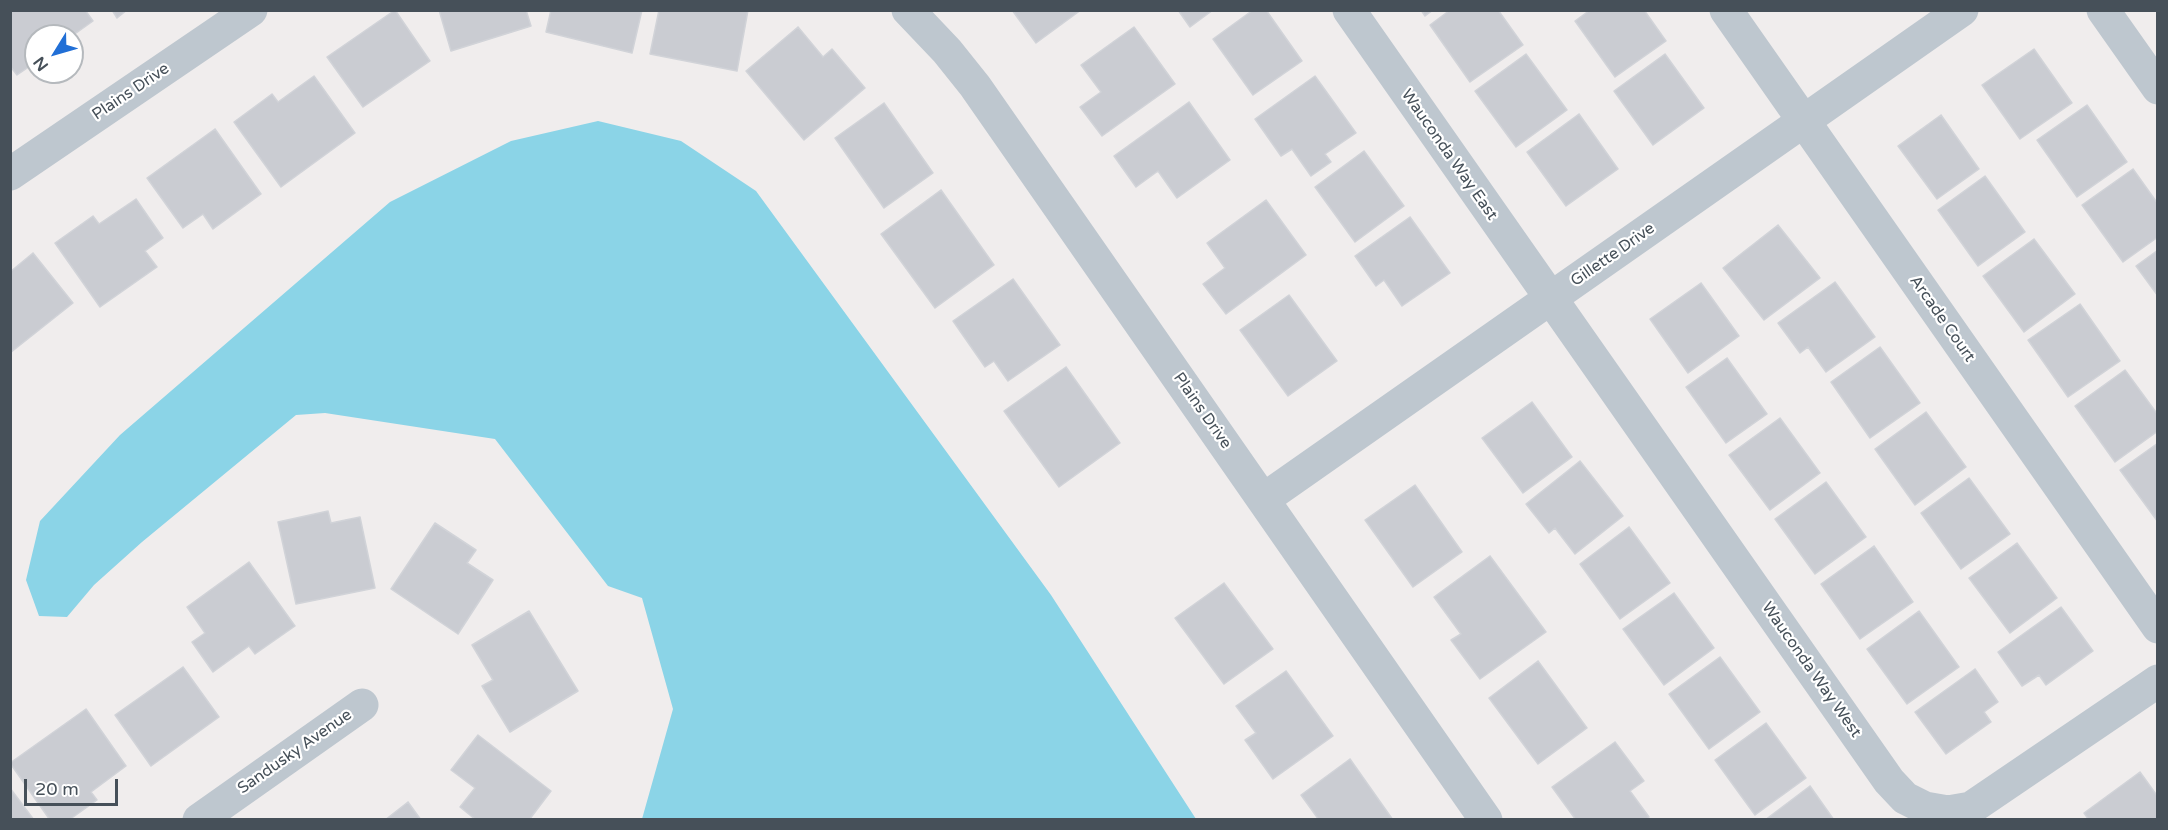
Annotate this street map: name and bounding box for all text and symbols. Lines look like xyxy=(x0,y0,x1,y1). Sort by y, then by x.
north arrow xyxy=(24,24,84,84)
text: N xyxy=(29,52,53,75)
street label: Plains Drive xyxy=(89,59,173,125)
street label: Wauconda Way East xyxy=(1397,86,1501,224)
street label: Gillette Drive xyxy=(1567,219,1659,291)
street label: Arcade Court xyxy=(1905,272,1979,366)
street label: Plains Drive xyxy=(1169,369,1235,453)
street label: Wauconda Way West xyxy=(1757,599,1865,741)
street label: Sandusky Avenue xyxy=(234,705,356,799)
scale bar xyxy=(27,767,122,805)
text: 20 m xyxy=(35,778,79,800)

